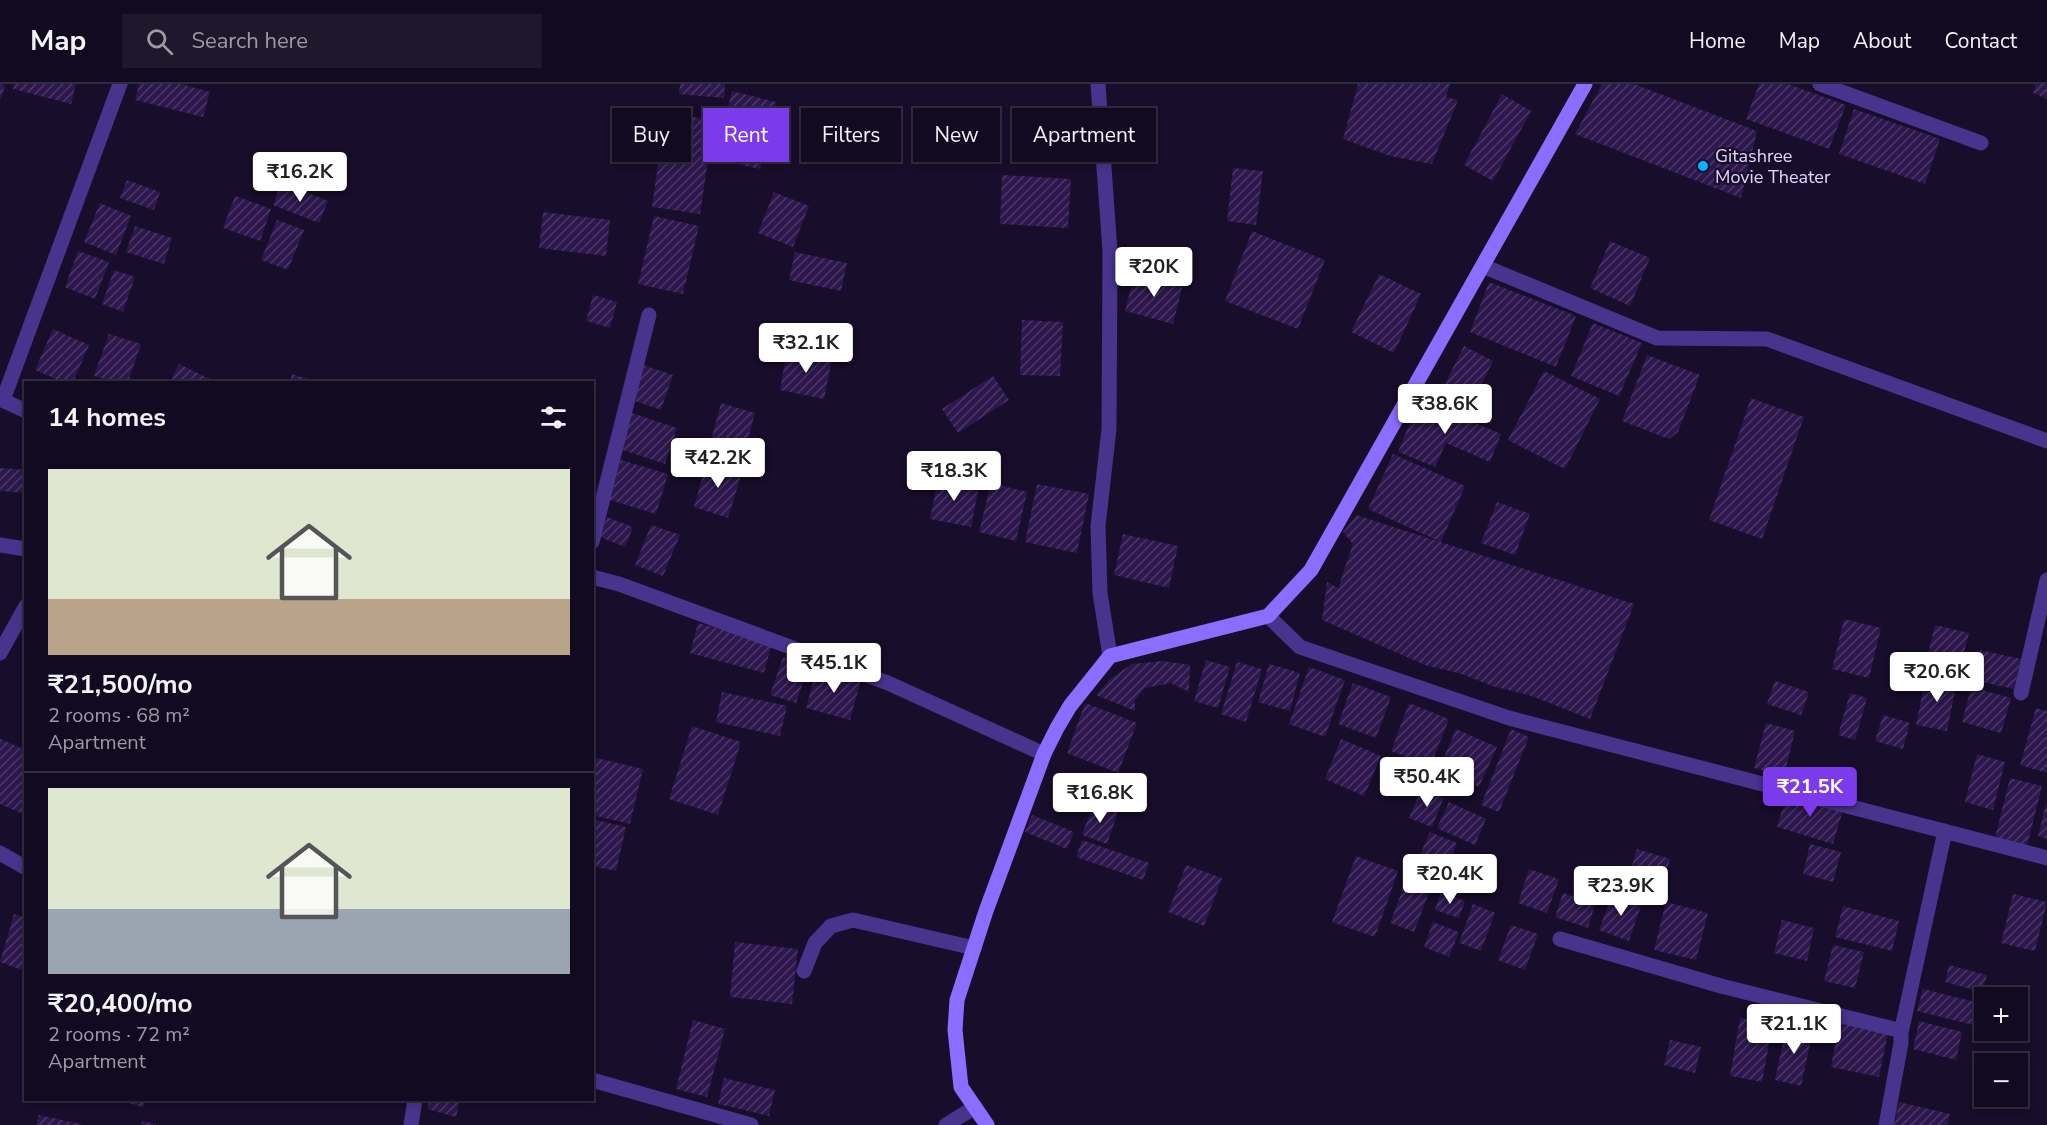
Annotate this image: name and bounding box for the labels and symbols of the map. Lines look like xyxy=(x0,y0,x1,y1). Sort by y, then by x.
place label: Gitashree Movie Theater xyxy=(1715,144,1831,189)
pin: ₹16.2K xyxy=(251,152,349,203)
marker: Gitashree Movie Theater xyxy=(1696,159,1710,173)
pin: ₹20K xyxy=(1118,247,1190,298)
pin: ₹32.1K xyxy=(757,323,855,374)
pin: ₹38.6K xyxy=(1396,384,1494,435)
pin: ₹42.2K xyxy=(669,438,767,489)
pin: ₹18.3K xyxy=(905,451,1003,502)
pin: ₹45.1K xyxy=(785,643,883,694)
pin: ₹20.6K xyxy=(1888,652,1986,703)
pin: ₹50.4K xyxy=(1378,757,1476,808)
pin: ₹21.5K xyxy=(1761,767,1859,818)
pin: ₹16.8K xyxy=(1051,773,1149,824)
pin: ₹20.4K xyxy=(1401,854,1499,905)
pin: ₹23.9K xyxy=(1572,866,1670,917)
pin: ₹21.1K xyxy=(1745,1004,1843,1055)

